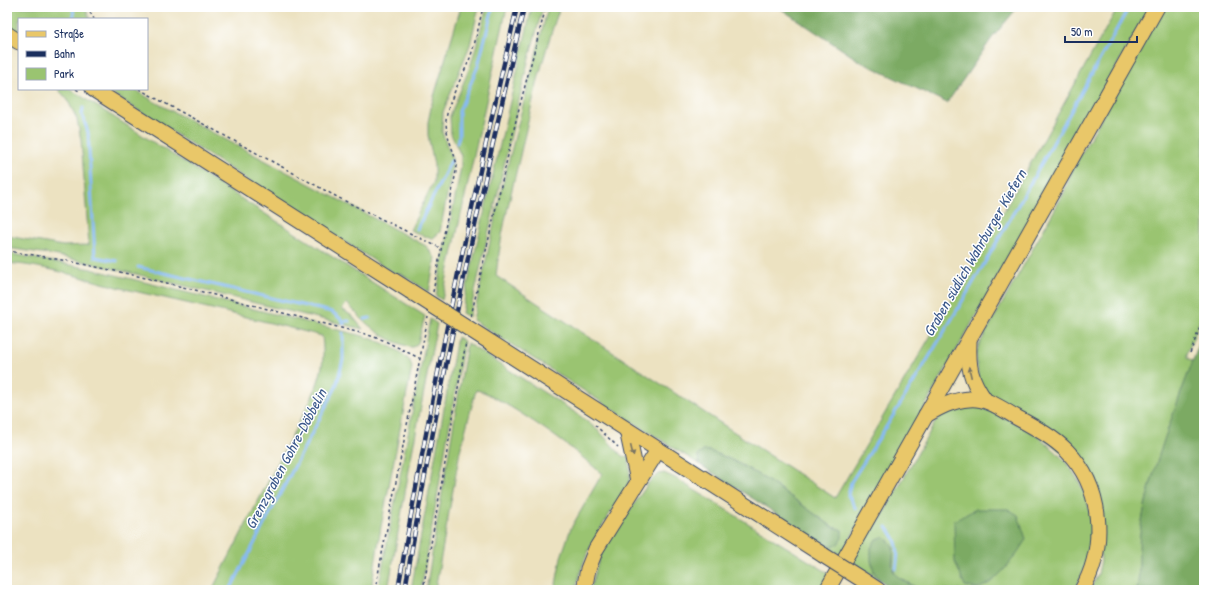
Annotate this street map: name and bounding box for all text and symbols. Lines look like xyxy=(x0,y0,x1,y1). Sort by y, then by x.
legend xyxy=(18,18,148,90)
scale bar xyxy=(1065,18,1137,44)
text: 50 m xyxy=(1071,23,1092,40)
text: Straße xyxy=(54,25,84,42)
text: Bahn xyxy=(54,45,75,62)
text: Park xyxy=(54,65,74,82)
water label: Graben südlich Wahrburger Kiefern xyxy=(918,164,1032,340)
one-way arrow xyxy=(967,366,973,378)
water label: Grenzgraben Gohre-Döbbelin xyxy=(240,384,332,532)
one-way arrow xyxy=(629,445,635,457)

